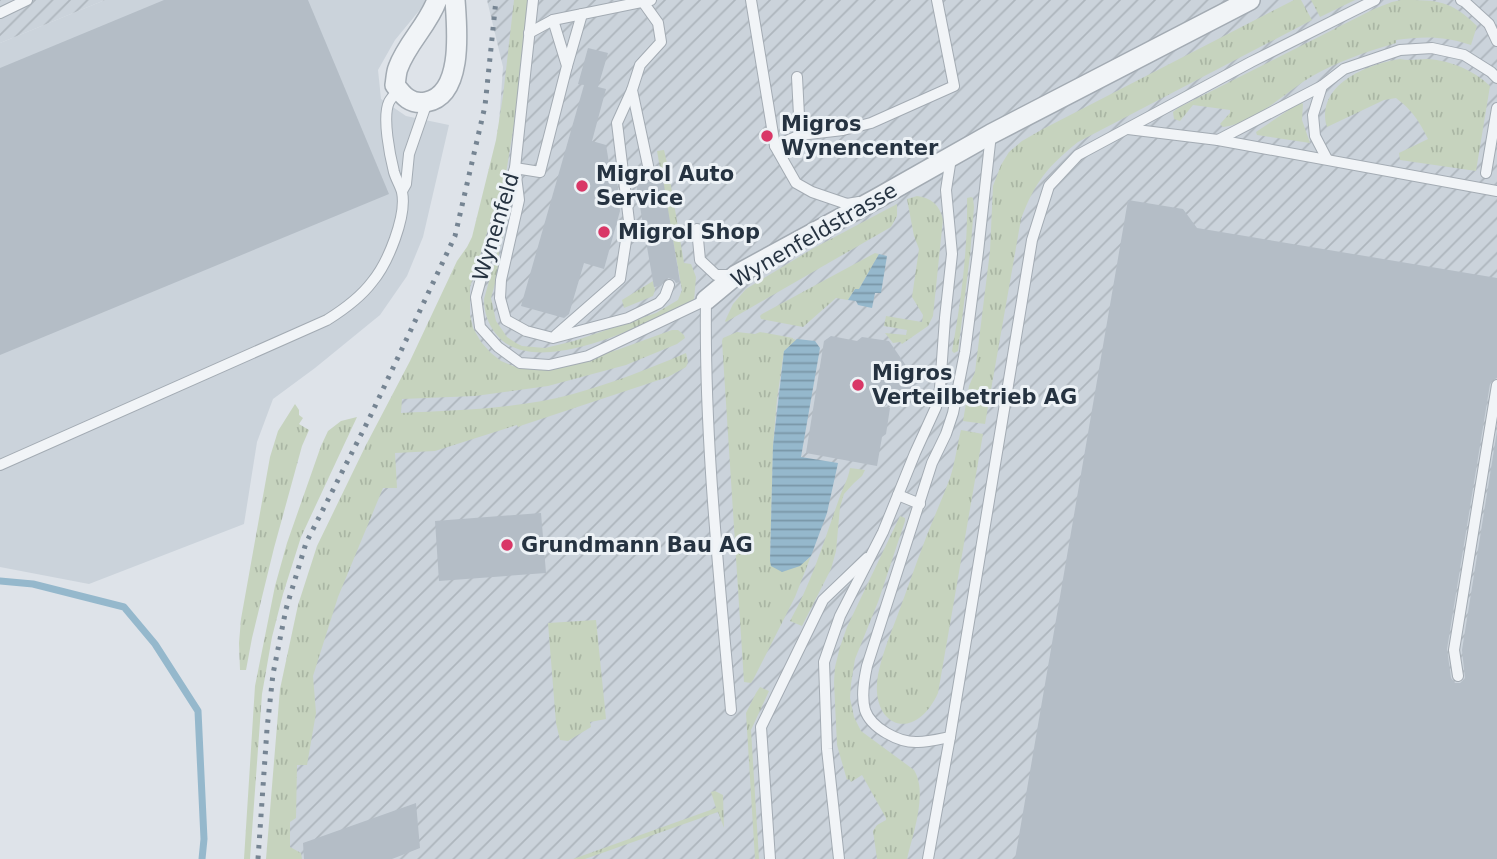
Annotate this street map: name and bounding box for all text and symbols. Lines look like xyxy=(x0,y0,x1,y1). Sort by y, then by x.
place label: Migros Wynencenter xyxy=(781,112,939,160)
marker: Migros Wynencenter xyxy=(759,128,775,144)
place label: Migrol Auto Service xyxy=(596,162,734,210)
street label: Wynenfeld xyxy=(468,170,524,284)
marker: Migrol Auto Service xyxy=(574,178,590,194)
street label: Wynenfeldstrasse xyxy=(727,178,901,292)
place label: Migrol Shop xyxy=(618,220,760,244)
marker: Migrol Shop xyxy=(596,224,612,240)
place label: Migros Verteilbetrieb AG xyxy=(872,361,1077,409)
marker: Migros Verteilbetrieb AG xyxy=(850,377,866,393)
place label: Grundmann Bau AG xyxy=(521,533,753,557)
marker: Grundmann Bau AG xyxy=(499,537,515,553)

